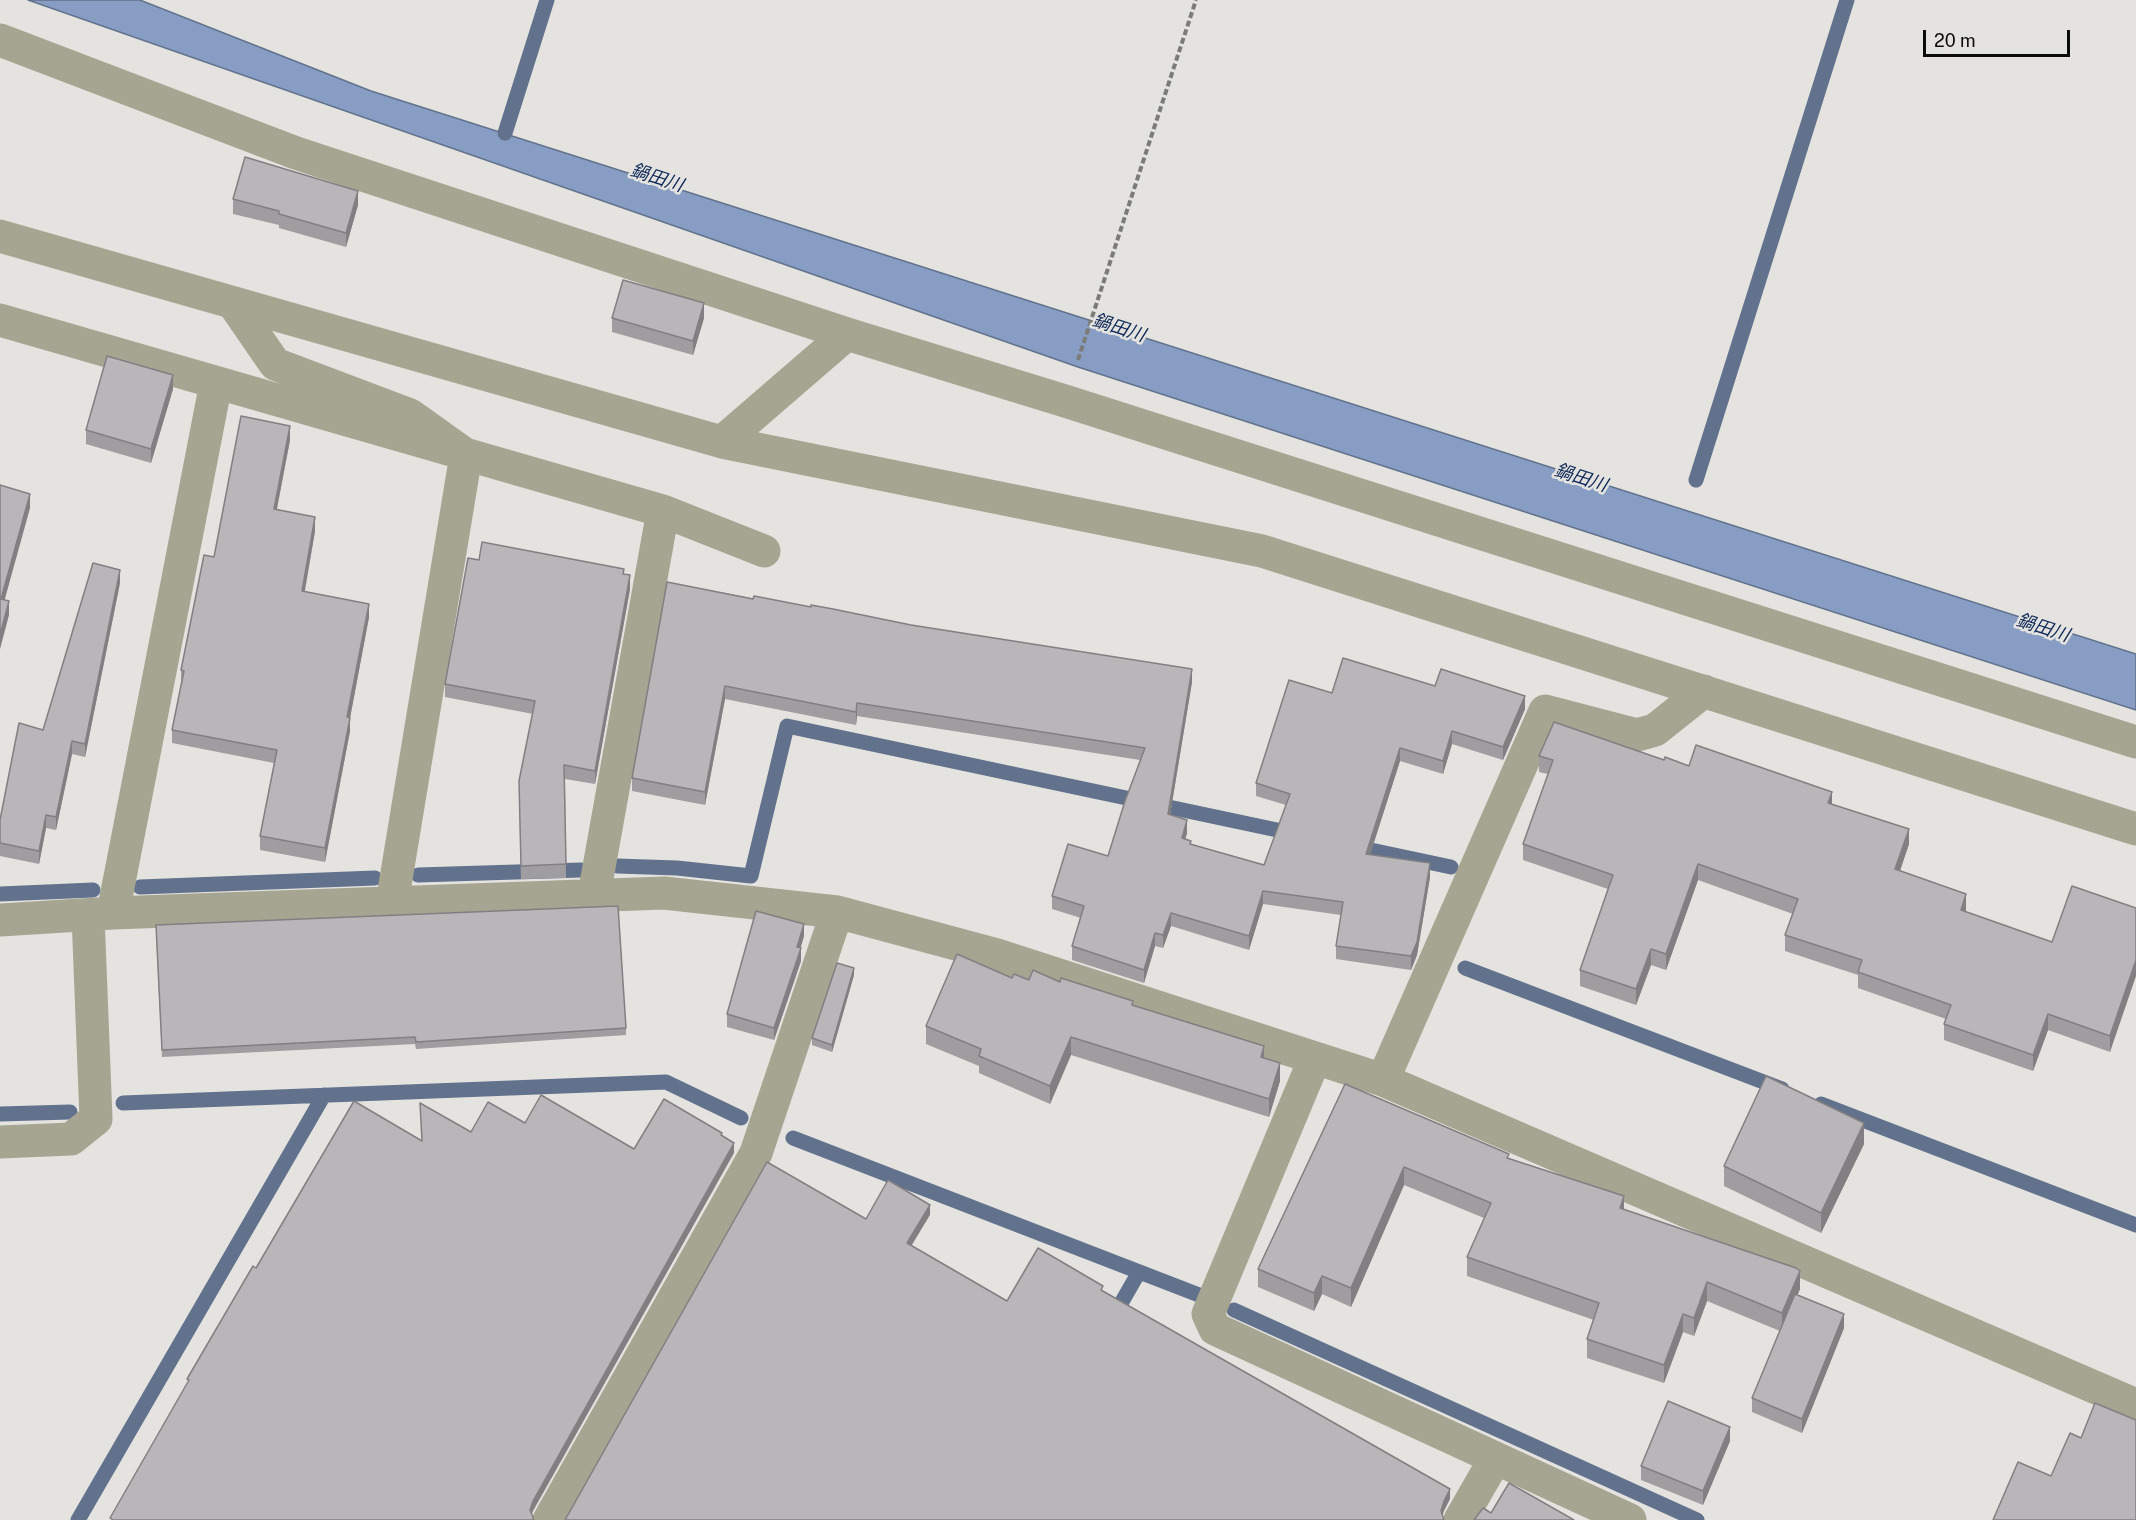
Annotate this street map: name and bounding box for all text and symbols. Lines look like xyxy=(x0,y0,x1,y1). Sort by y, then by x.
scale bar xyxy=(1926,18,2073,56)
text: 20 m xyxy=(1934,30,1976,51)
water label: 鍋田川 xyxy=(628,159,686,197)
water label: 鍋田川 xyxy=(1090,309,1148,347)
water label: 鍋田川 xyxy=(1552,459,1610,497)
water label: 鍋田川 xyxy=(2014,609,2072,647)

